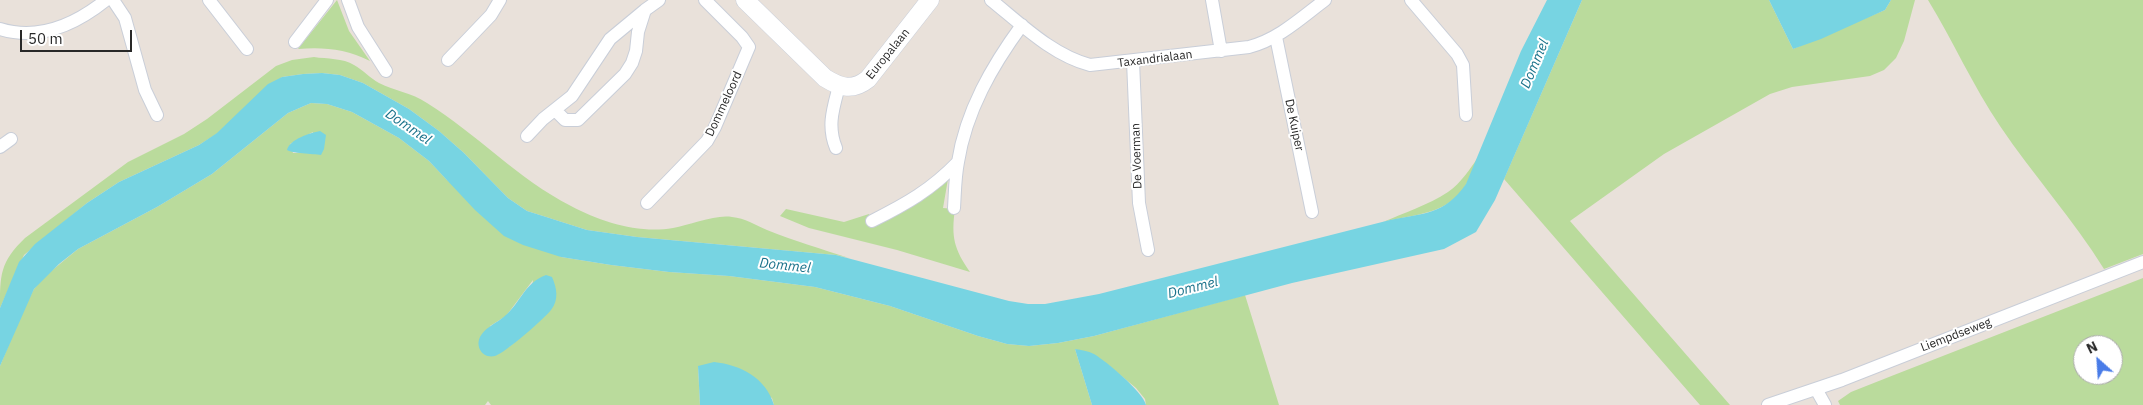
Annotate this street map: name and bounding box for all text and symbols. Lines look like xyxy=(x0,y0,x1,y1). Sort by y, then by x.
scale bar xyxy=(22,20,135,52)
street label: Europalaan xyxy=(863,26,913,82)
text: 50 m xyxy=(28,29,63,48)
water label: Dommel xyxy=(1517,37,1553,91)
street label: Taxandrialaan xyxy=(1117,47,1193,71)
street label: Dommeloord xyxy=(703,69,745,139)
street label: De Kuiper xyxy=(1281,98,1307,152)
water label: Dommel xyxy=(382,106,434,148)
street label: De Voerman xyxy=(1129,123,1145,189)
water label: Dommel xyxy=(759,255,811,277)
water label: Dommel xyxy=(1166,274,1220,302)
street label: Liempdseweg xyxy=(1919,315,1993,355)
north arrow xyxy=(2073,335,2123,385)
text: N xyxy=(2083,337,2100,358)

